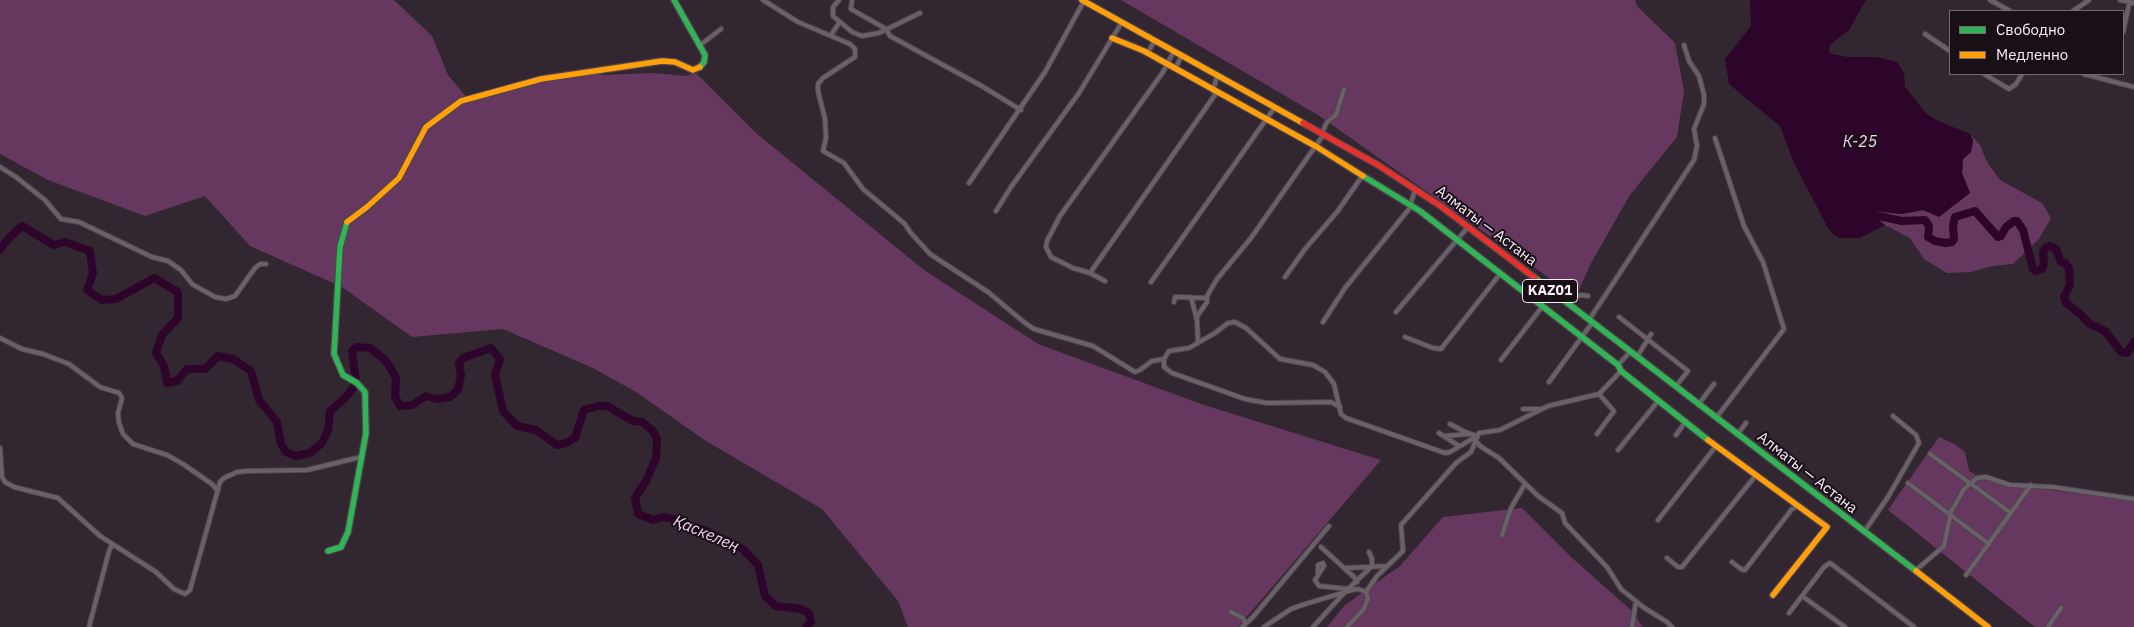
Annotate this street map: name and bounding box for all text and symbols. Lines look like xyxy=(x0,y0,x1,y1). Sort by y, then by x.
legend xyxy=(1949,10,2124,75)
text: Свободно xyxy=(1996,20,2065,39)
text: Медленно xyxy=(1996,45,2068,64)
water label: К-25 xyxy=(1843,132,1877,152)
street label: Алматы — Астана xyxy=(1432,182,1540,270)
road number: KАZ01 xyxy=(1522,280,1578,302)
street label: Алматы — Астана xyxy=(1753,428,1861,518)
water label: Қаскелең xyxy=(670,512,742,556)

